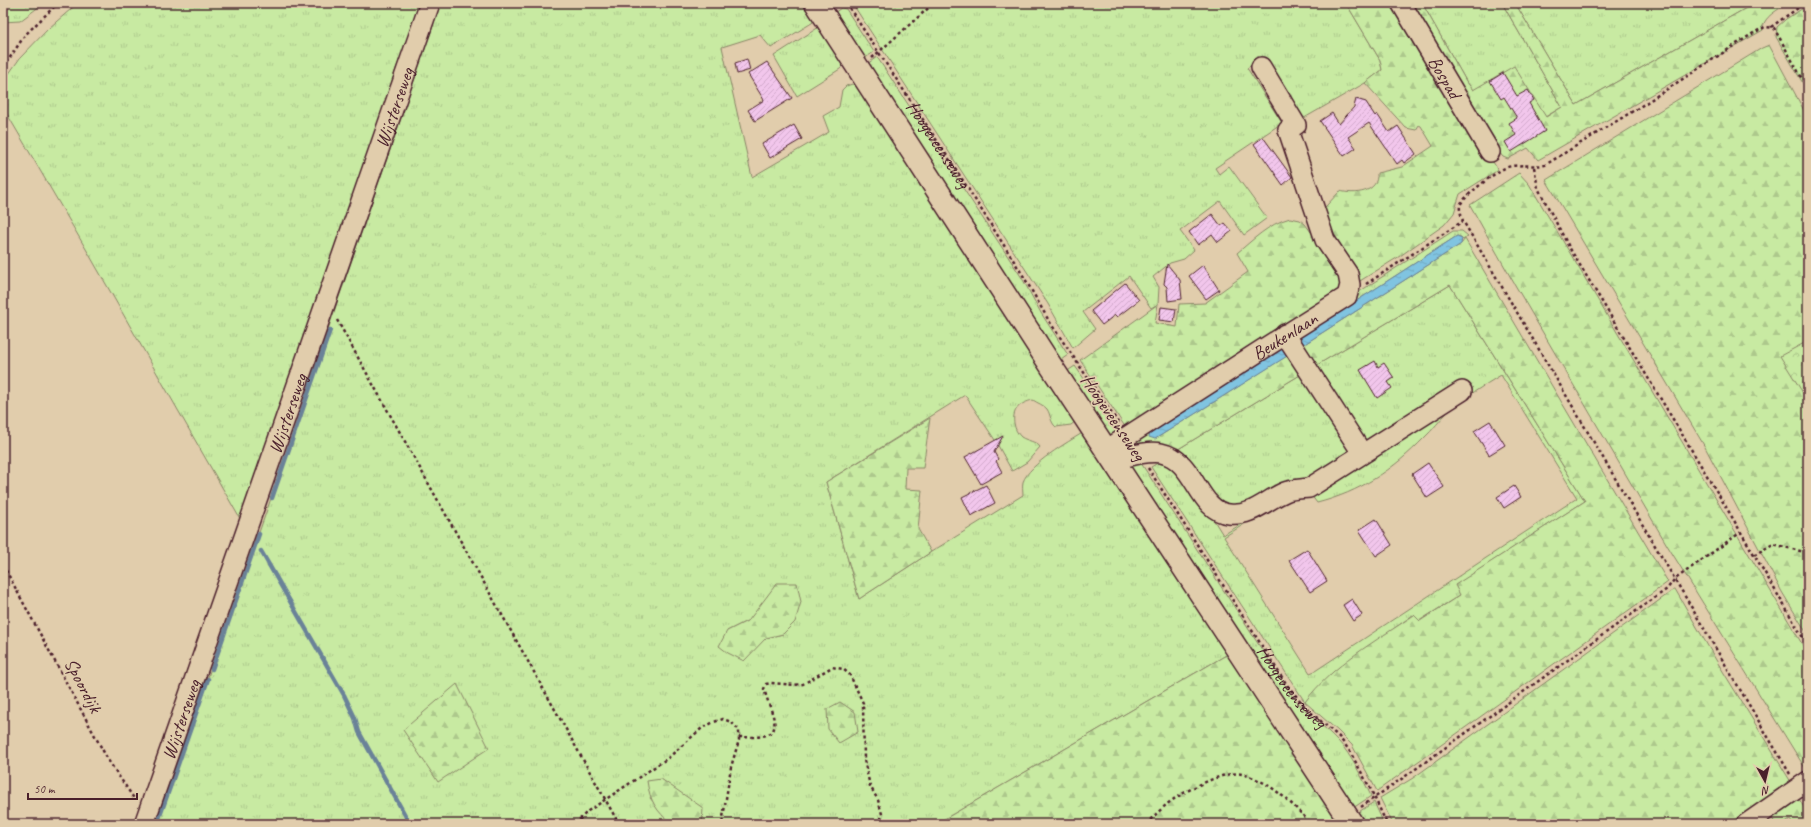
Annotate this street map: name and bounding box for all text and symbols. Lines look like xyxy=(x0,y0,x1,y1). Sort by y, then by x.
street label: Bospad xyxy=(1422,52,1467,105)
street label: Wijsterseweg xyxy=(370,63,420,151)
street label: Hoogeveenseweg xyxy=(901,96,976,194)
street label: Beukenlaan xyxy=(1248,307,1322,366)
street label: Wijsterseweg xyxy=(263,369,313,457)
street label: Hoogeveenseweg xyxy=(1075,370,1152,467)
street label: Hoogeveenseweg xyxy=(1251,641,1332,735)
street label: Spoordijk xyxy=(59,654,108,718)
street label: Wijsterseweg xyxy=(156,675,207,763)
north arrow xyxy=(1745,761,1785,801)
scale bar xyxy=(28,775,137,801)
text: 50 m xyxy=(34,781,56,797)
text: N xyxy=(1760,783,1771,799)

